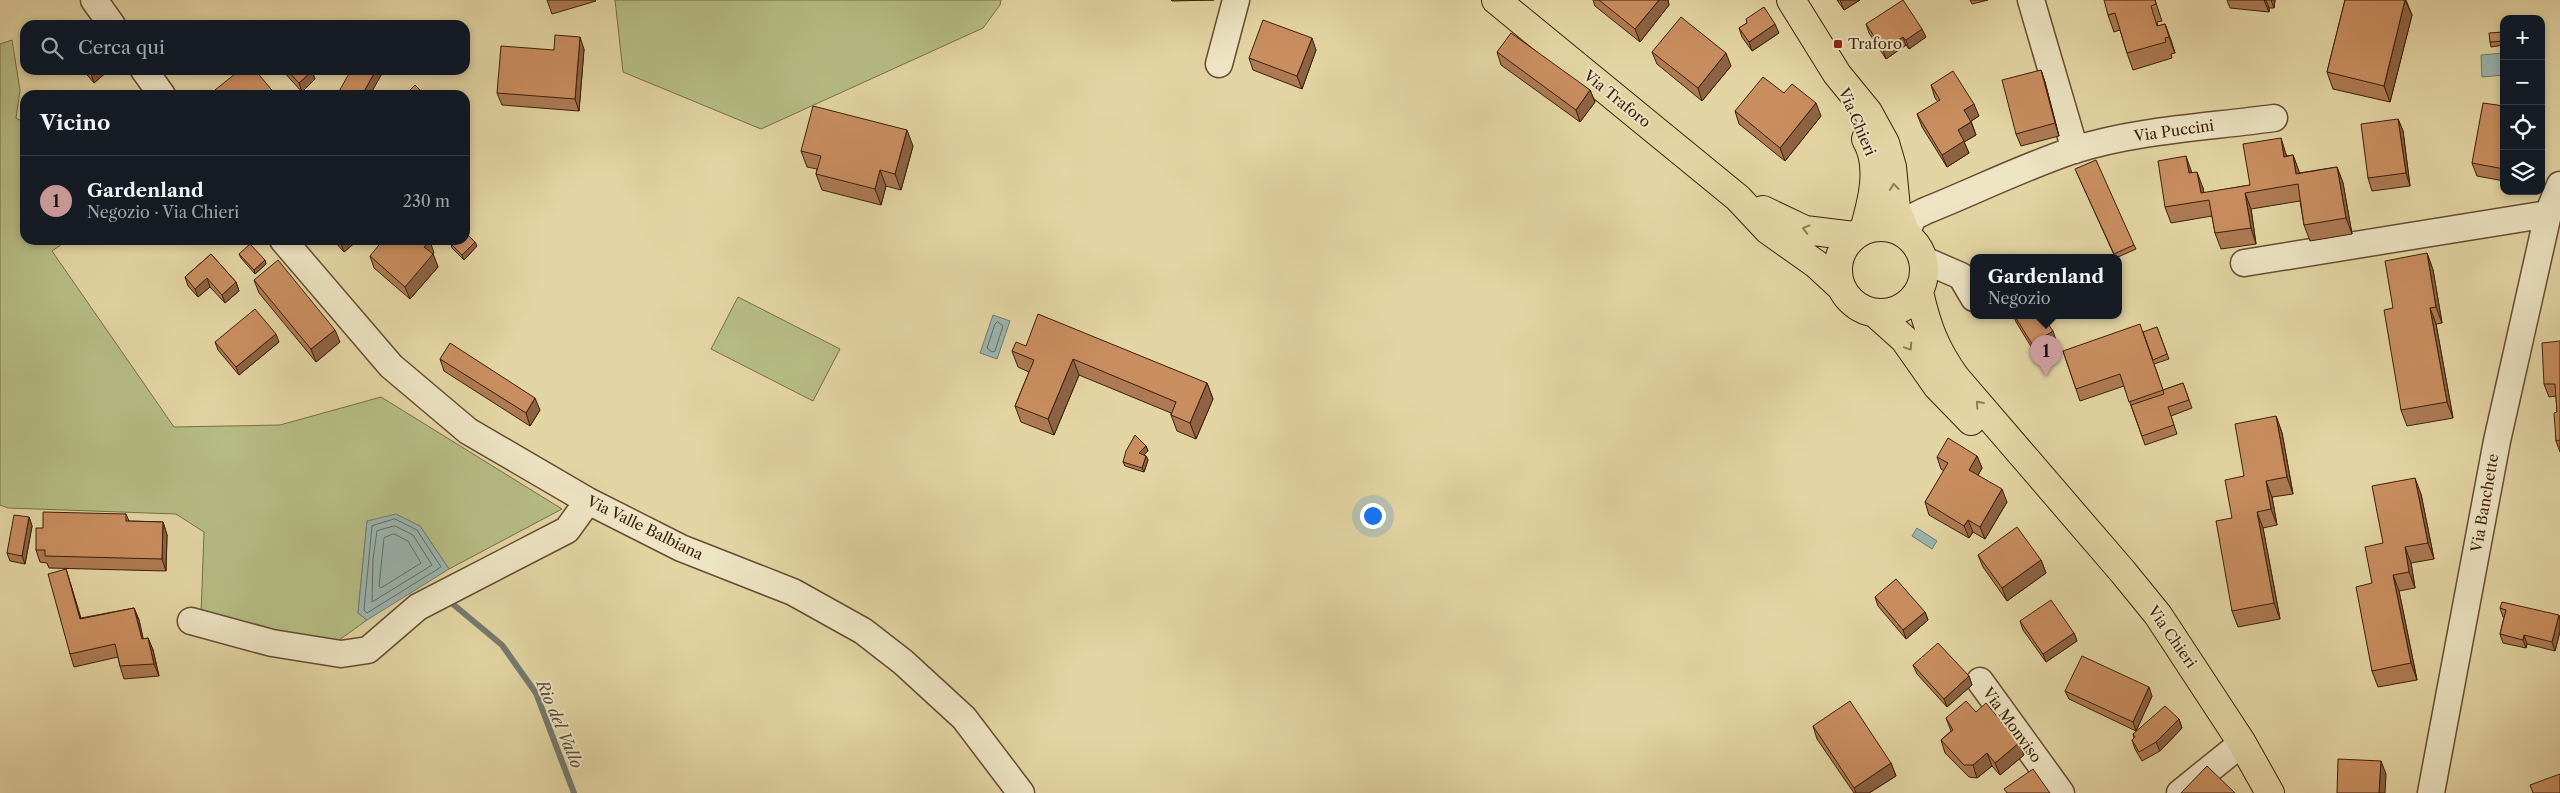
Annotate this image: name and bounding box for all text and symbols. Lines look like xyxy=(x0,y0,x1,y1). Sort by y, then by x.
map controls xyxy=(2500,15,2545,195)
button: + xyxy=(2500,15,2545,60)
search box xyxy=(20,20,470,75)
icon: search xyxy=(38,34,66,62)
place label: Traforo xyxy=(1848,34,1902,53)
text: Cerca qui xyxy=(78,36,165,59)
marker: Traforo xyxy=(1832,38,1844,50)
button: − xyxy=(2500,60,2545,105)
street label: Via Traforo xyxy=(1579,65,1655,131)
street label: Via Chieri xyxy=(1834,84,1880,159)
button: locate xyxy=(2500,105,2545,150)
text: Vicino xyxy=(40,110,110,135)
street label: Via Puccini xyxy=(2132,115,2216,146)
button: layers xyxy=(2500,150,2545,195)
text: Gardenland xyxy=(87,179,204,202)
one-way arrow xyxy=(1889,183,1900,191)
text: 1 xyxy=(52,191,60,211)
text: 230 m xyxy=(403,191,450,211)
text: Negozio · Via Chieri xyxy=(87,202,239,222)
one-way arrow xyxy=(1802,224,1810,235)
popup xyxy=(1970,254,2122,319)
text: Gardenland xyxy=(1988,265,2104,288)
text: Negozio xyxy=(1988,288,2051,308)
pin: 1 xyxy=(2030,335,2062,376)
one-way arrow xyxy=(1903,341,1912,351)
one-way arrow xyxy=(1976,400,1985,409)
street label: Via Banchette xyxy=(2466,452,2503,555)
street label: Via Valle Balbiana xyxy=(583,491,706,564)
your location xyxy=(1360,503,1386,529)
street label: Via Chieri xyxy=(2143,601,2201,672)
water label: Rio del Vallo xyxy=(532,675,588,771)
street label: Via Monviso xyxy=(1978,683,2046,766)

